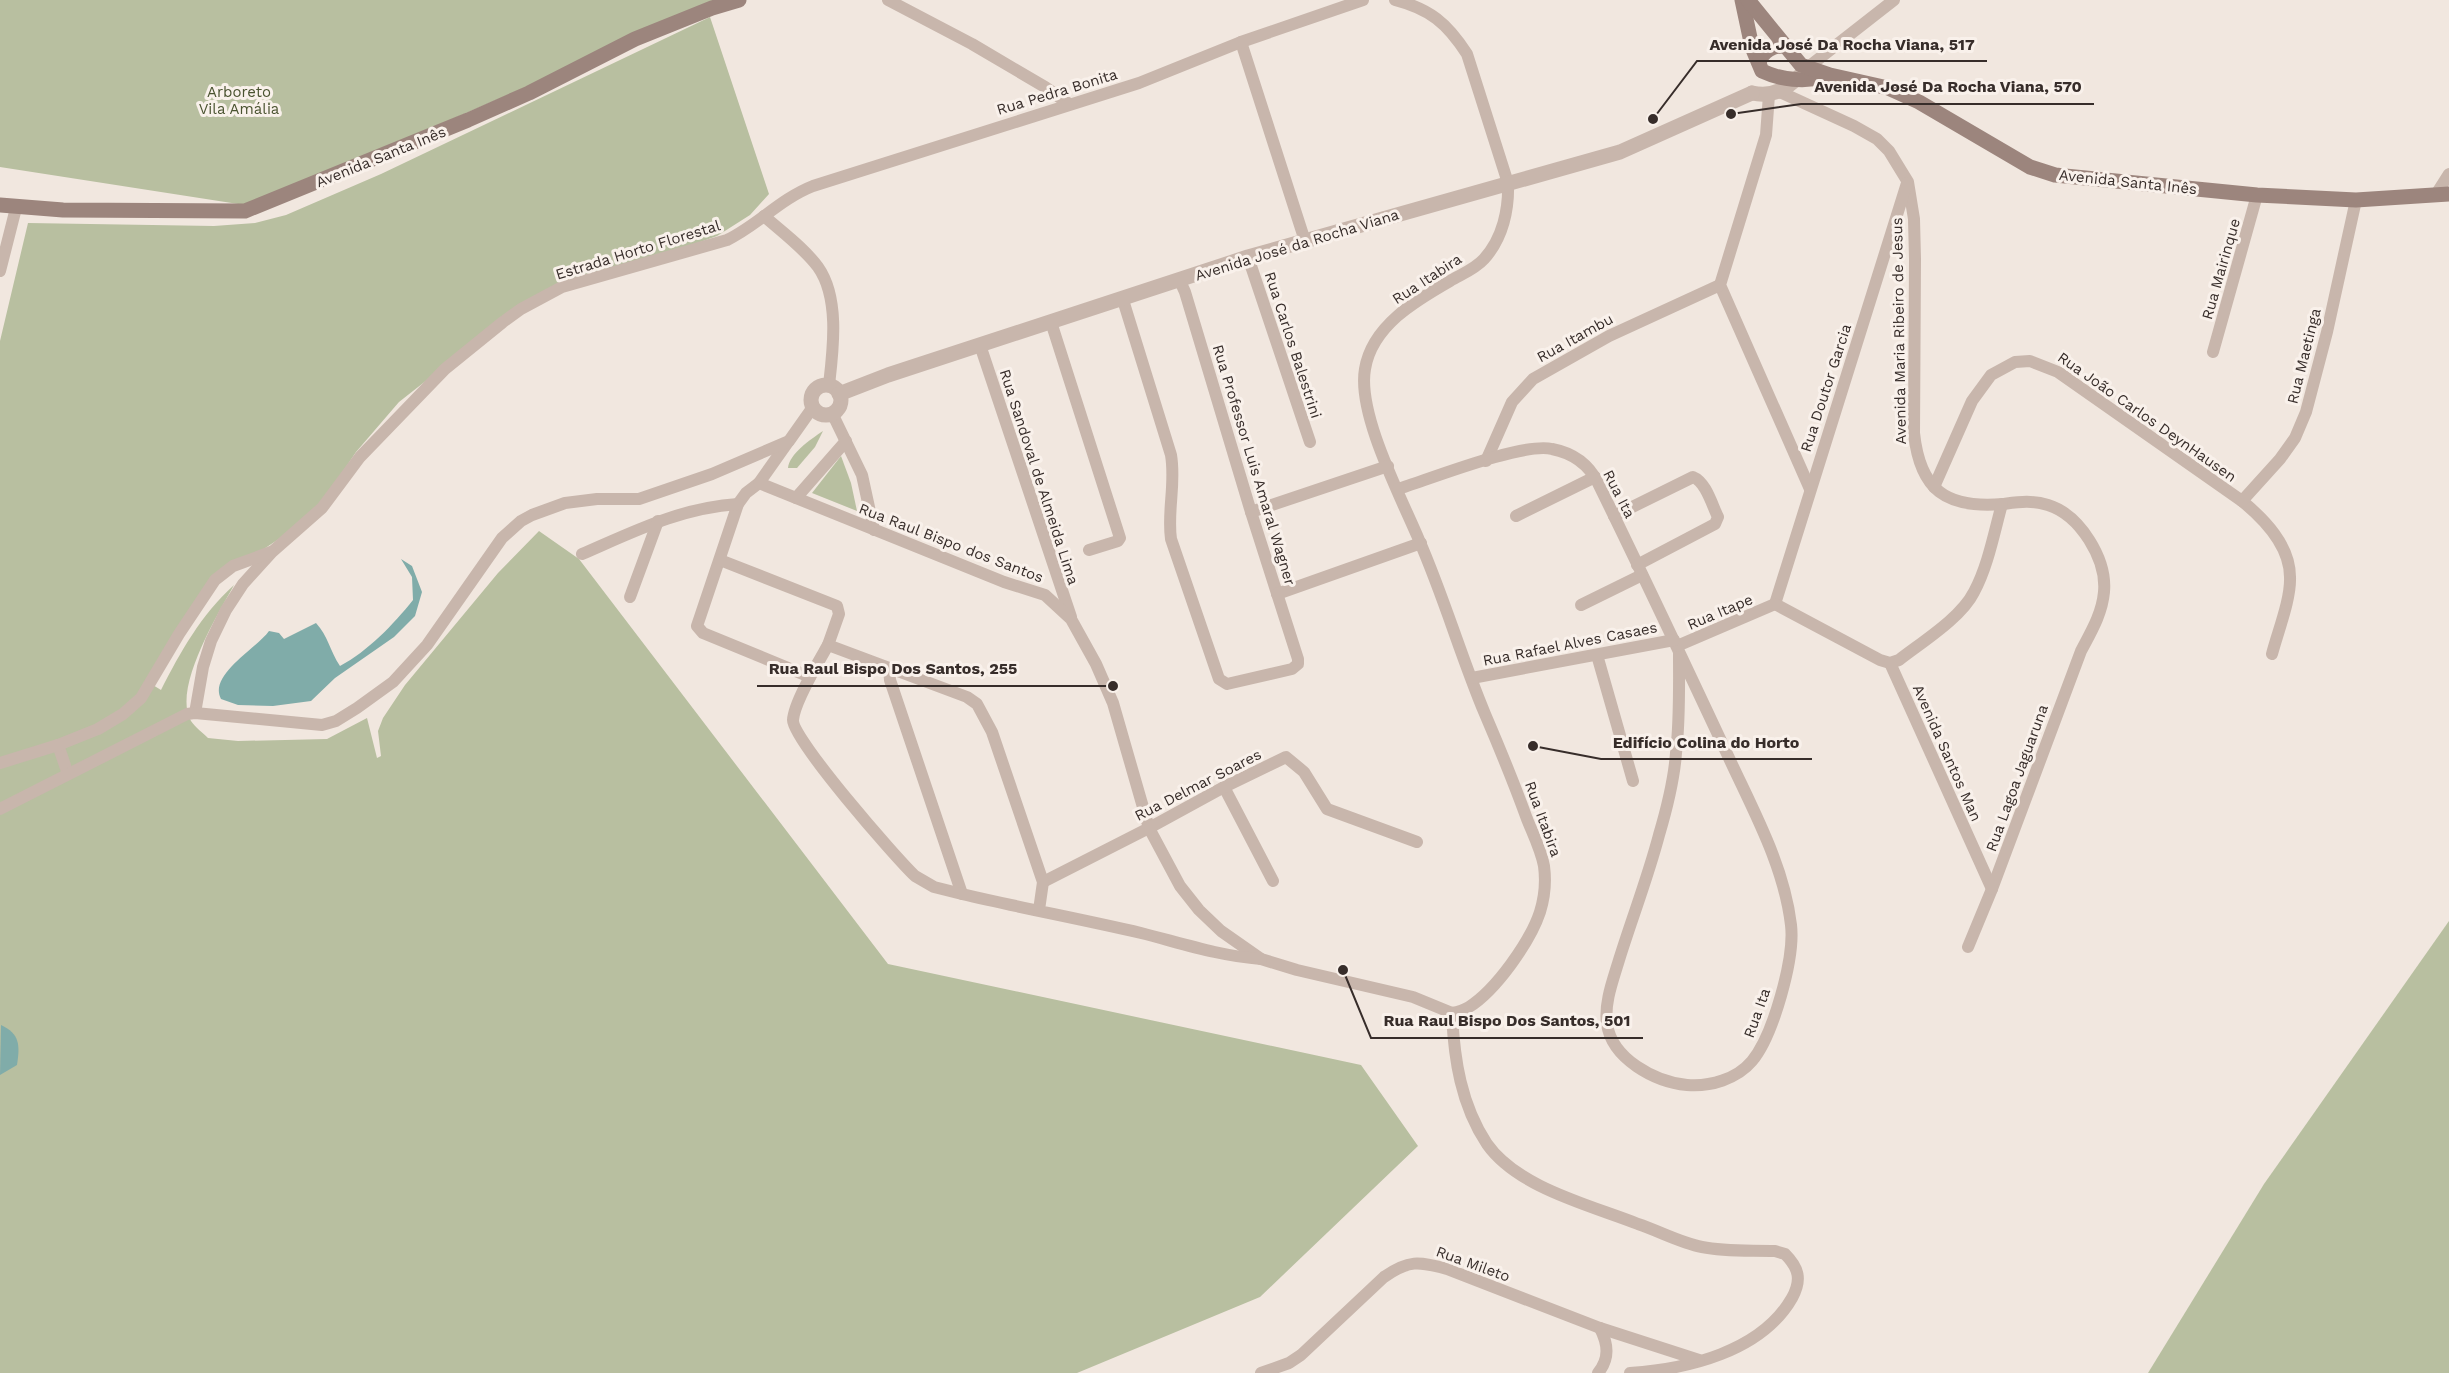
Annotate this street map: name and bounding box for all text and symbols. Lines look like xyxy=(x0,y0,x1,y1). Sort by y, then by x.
callout: Avenida José Da Rocha Viana, 517 xyxy=(1697,27,1987,61)
text: Avenida José Da Rocha Viana, 517 xyxy=(1709,35,1975,54)
street label: Rua Pedra Bonita xyxy=(994,65,1120,119)
callout: Avenida José Da Rocha Viana, 570 xyxy=(1801,70,2094,104)
text: Avenida José Da Rocha Viana, 570 xyxy=(1814,77,2082,96)
park label: Arboreto Vila Amália xyxy=(199,83,280,118)
street label: Avenida Santa Inês xyxy=(313,123,449,191)
street label: Avenida Santa Inês xyxy=(2058,166,2198,198)
street label: Avenida José da Rocha Viana xyxy=(1193,205,1402,285)
street label: Estrada Horto Florestal xyxy=(553,216,723,284)
street label: Rua Mairinque xyxy=(2198,216,2244,322)
street label: Avenida Maria Ribeiro de Jesus xyxy=(1888,217,1910,445)
street label: Rua Itabira xyxy=(1389,250,1466,308)
street label: Rua Carlos Balestrini xyxy=(1261,269,1325,421)
street label: Rua Maetinga xyxy=(2283,306,2325,406)
street label: Rua Itambu xyxy=(1534,310,1616,366)
street label: Rua Doutor Garcia xyxy=(1797,321,1855,454)
street label: Rua Professor Luis Amaral Wagner xyxy=(1209,342,1299,588)
street label: Rua João Carlos DeynHausen xyxy=(2054,348,2240,486)
street label: Rua Sandoval de Almeida Lima xyxy=(996,367,1083,588)
street label: Rua Ita xyxy=(1599,467,1639,521)
street label: Rua Raul Bispo dos Santos xyxy=(856,499,1046,587)
street label: Rua Itape xyxy=(1684,590,1756,634)
street label: Rua Rafael Alves Casaes xyxy=(1481,618,1659,670)
callout: Rua Raul Bispo Dos Santos, 255 xyxy=(757,652,1030,686)
text: Rua Raul Bispo Dos Santos, 255 xyxy=(769,659,1017,678)
street label: Avenida Santos Man xyxy=(1909,682,1985,824)
street label: Rua Lagoa Jaguaruna xyxy=(1982,702,2052,854)
callout: Edifício Colina do Horto xyxy=(1601,725,1812,759)
text: Edifício Colina do Horto xyxy=(1613,733,1800,752)
street label: Rua Delmar Soares xyxy=(1132,745,1264,825)
street label: Rua Itabira xyxy=(1521,779,1565,860)
street label: Rua Ita xyxy=(1740,985,1774,1040)
callout: Rua Raul Bispo Dos Santos, 501 xyxy=(1371,1004,1643,1038)
text: Rua Raul Bispo Dos Santos, 501 xyxy=(1383,1011,1631,1030)
street label: Rua Mileto xyxy=(1434,1242,1512,1286)

